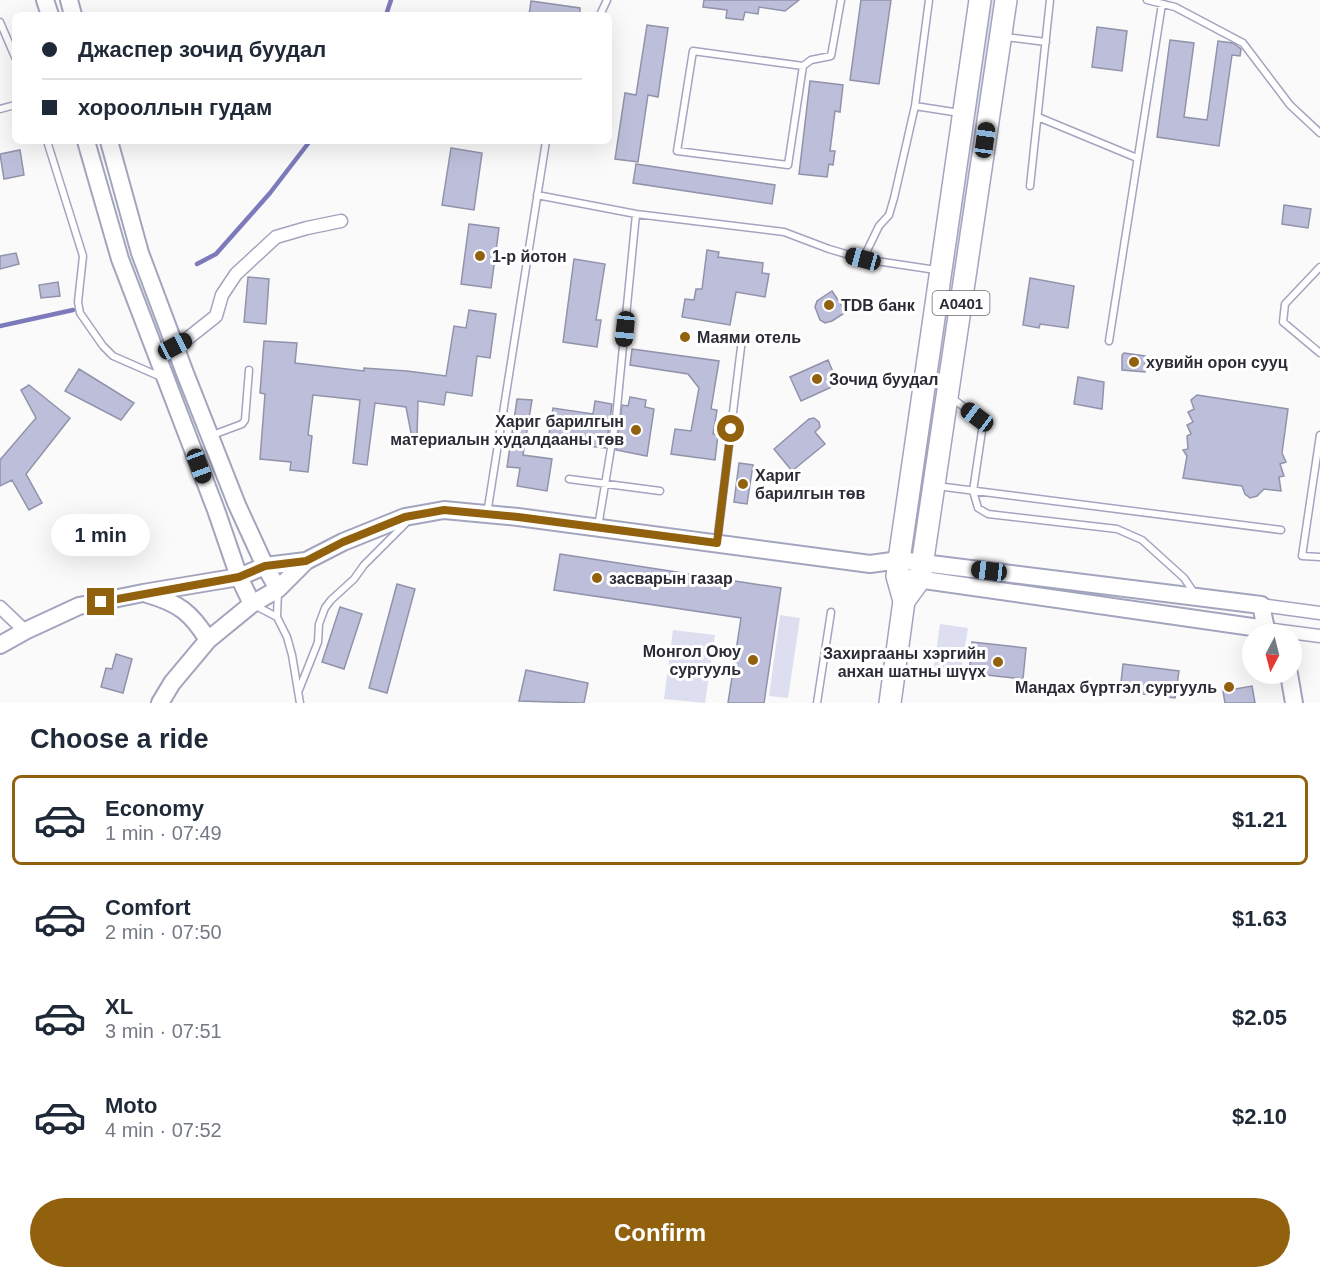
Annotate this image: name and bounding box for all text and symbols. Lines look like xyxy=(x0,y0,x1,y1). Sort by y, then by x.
text: Джаспер зочид буудал xyxy=(78,37,326,62)
text: хорооллын гудам xyxy=(78,95,272,120)
car xyxy=(974,121,996,159)
car xyxy=(843,246,883,272)
place label: 1-р йотон xyxy=(492,248,567,265)
marker: 1-р йотон xyxy=(473,249,487,263)
road number: A0401 xyxy=(932,291,990,315)
place label: TDB банк xyxy=(841,297,916,314)
marker: TDB банк xyxy=(822,298,836,312)
car xyxy=(614,310,636,348)
place label: Маями отель xyxy=(697,329,801,346)
car xyxy=(155,330,195,362)
marker: Маями отель xyxy=(678,330,692,344)
place label: хувийн орон сууц xyxy=(1146,354,1288,371)
marker: хувийн орон сууц xyxy=(1127,355,1141,369)
place label: Зочид буудал xyxy=(829,371,938,388)
marker: Зочид буудал xyxy=(810,372,824,386)
car xyxy=(957,399,997,435)
place label: Хариг барилгын материалын худалдааны төв xyxy=(390,413,624,448)
route start xyxy=(717,415,744,442)
marker: Хариг барилгын материалын худалдааны төв xyxy=(629,423,643,437)
car xyxy=(184,446,214,486)
place label: Хариг барилгын төв xyxy=(755,467,866,502)
marker: Хариг барилгын төв xyxy=(736,477,750,491)
callout: 1 min xyxy=(51,515,150,557)
text: 1 min xyxy=(74,524,127,546)
car xyxy=(970,560,1008,582)
place label: засварын газар xyxy=(609,570,733,587)
marker: засварын газар xyxy=(590,571,604,585)
route end xyxy=(87,588,114,615)
north arrow xyxy=(1242,624,1302,684)
map controls xyxy=(1242,624,1302,684)
place label: Монгол Оюу сургууль xyxy=(643,643,741,678)
place label: Захиргааны хэргийн анхан шатны шүүх xyxy=(823,645,986,680)
marker: Монгол Оюу сургууль xyxy=(746,653,760,667)
marker: Захиргааны хэргийн анхан шатны шүүх xyxy=(991,655,1005,669)
place label: Мандах бүртгэл сургууль xyxy=(1015,679,1217,696)
marker: Мандах бүртгэл сургууль xyxy=(1222,680,1236,694)
text: Choose a ride xyxy=(30,724,209,754)
icon: car xyxy=(33,793,87,847)
text: Economy xyxy=(105,796,204,821)
text: $1.21 xyxy=(1232,807,1287,832)
text: 1 min · 07:49 xyxy=(105,822,222,844)
icon: car xyxy=(33,892,87,946)
text: Comfort xyxy=(105,895,191,920)
text: $1.63 xyxy=(1232,906,1287,931)
text: 2 min · 07:50 xyxy=(105,921,222,943)
icon: car xyxy=(33,991,87,1045)
text: XL xyxy=(105,994,133,1019)
text: $2.05 xyxy=(1232,1005,1287,1030)
text: 3 min · 07:51 xyxy=(105,1020,222,1042)
icon: car xyxy=(33,1090,87,1144)
text: Moto xyxy=(105,1093,158,1118)
text: $2.10 xyxy=(1232,1104,1287,1129)
text: 4 min · 07:52 xyxy=(105,1119,222,1141)
button: Confirm xyxy=(30,1198,1290,1267)

